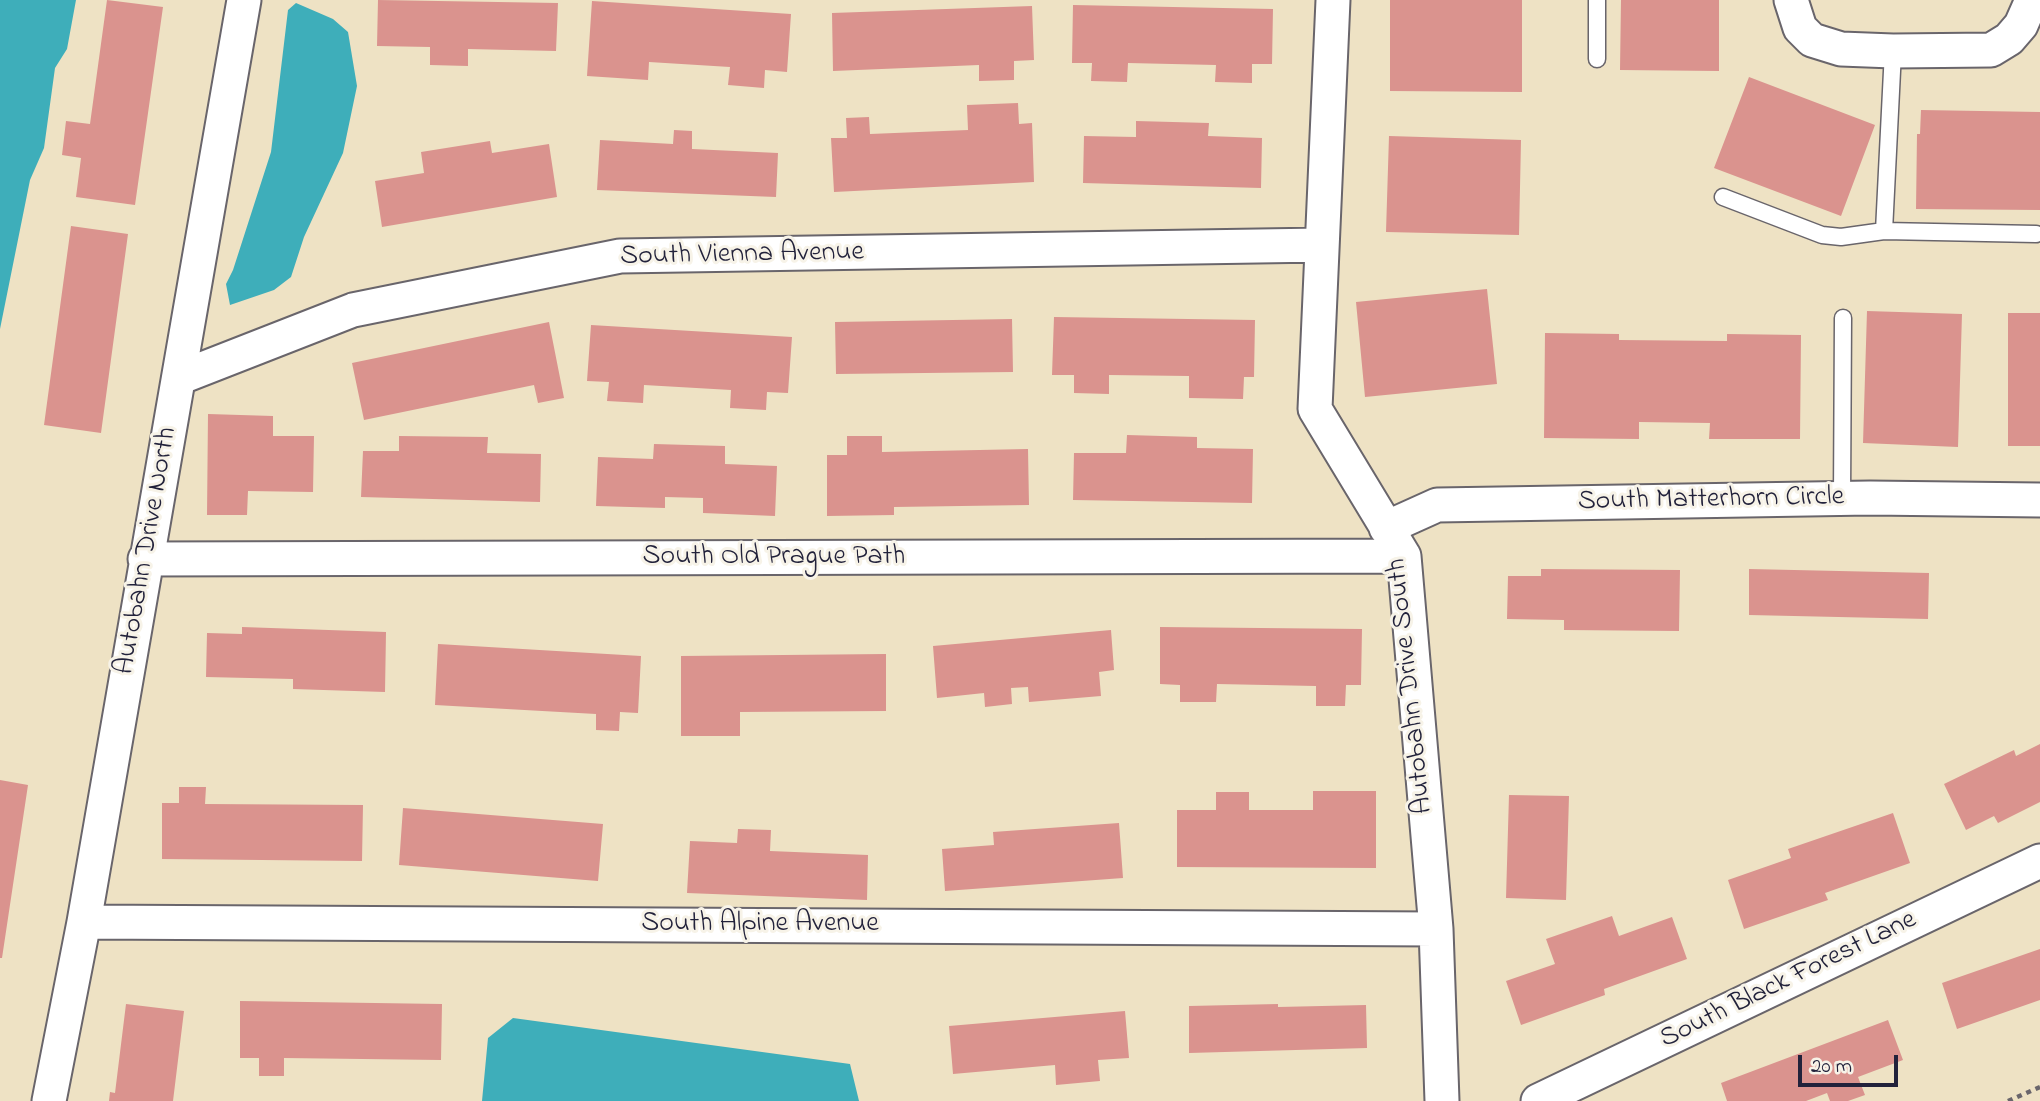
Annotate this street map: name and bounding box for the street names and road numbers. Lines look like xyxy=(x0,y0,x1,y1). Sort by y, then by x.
street label: South Vienna Avenue xyxy=(620,237,864,275)
street label: Autobahn Drive North xyxy=(110,425,186,677)
street label: South Matterhorn Circle xyxy=(1578,482,1844,520)
street label: South Old Prague Path xyxy=(643,541,905,575)
street label: Autobahn Drive South xyxy=(1382,556,1442,816)
street label: South Black Forest Lane xyxy=(1655,904,1923,1058)
street label: South Alpine Avenue xyxy=(641,908,879,942)

